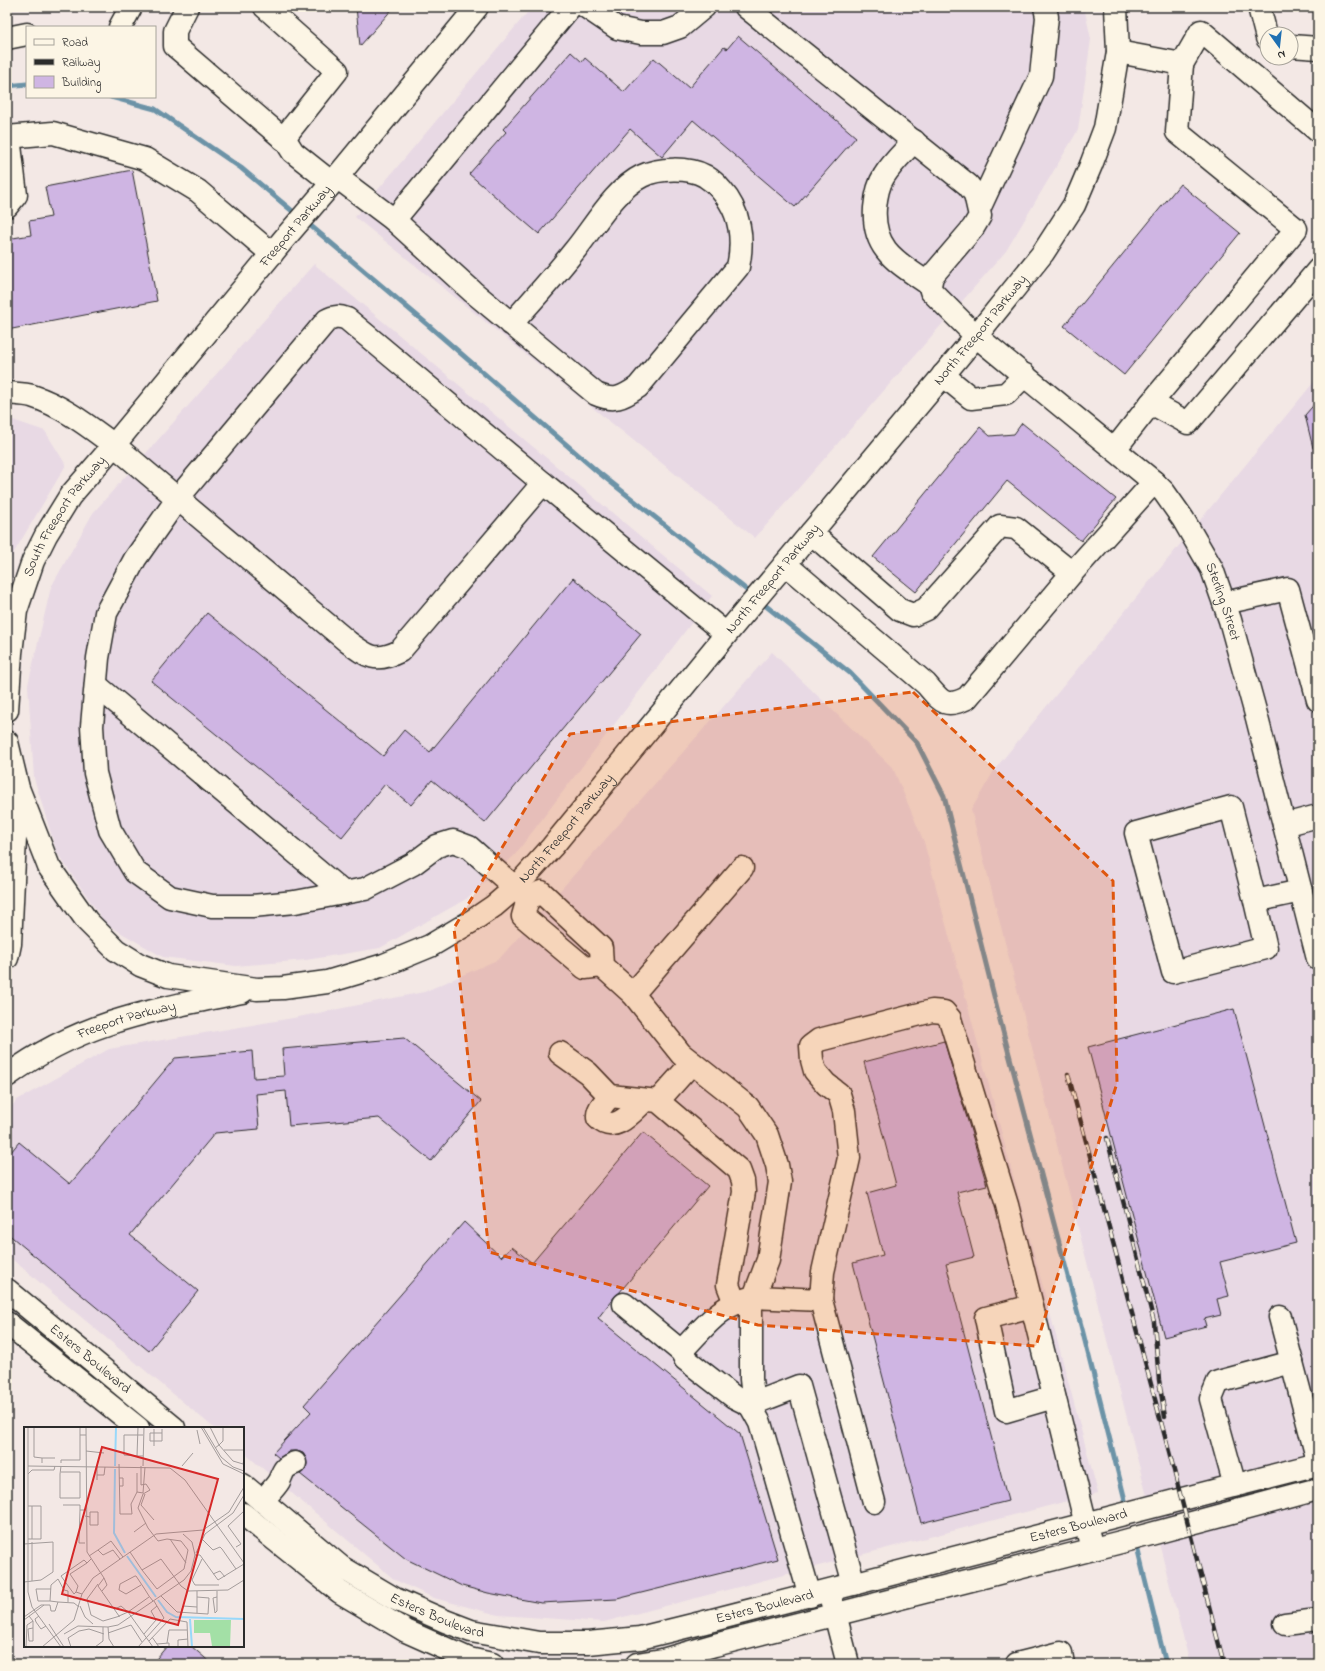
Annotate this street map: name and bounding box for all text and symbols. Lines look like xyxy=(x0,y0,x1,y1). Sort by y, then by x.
legend xyxy=(26,26,156,98)
north arrow xyxy=(1259,26,1299,66)
text: Road xyxy=(62,34,88,52)
text: N xyxy=(1276,46,1287,63)
text: Railway xyxy=(62,54,101,73)
text: Building xyxy=(61,74,101,93)
street label: Freeport Parkway xyxy=(254,180,337,272)
street label: North Freeport Parkway xyxy=(928,270,1033,390)
street label: South Freeport Parkway xyxy=(18,451,112,579)
street label: North Freeport Parkway xyxy=(720,519,826,638)
street label: Sterling Street xyxy=(1200,558,1246,643)
street label: North Freeport Parkway xyxy=(514,769,620,888)
street label: Freeport Parkway xyxy=(73,995,178,1045)
street label: Esters Boulevard xyxy=(45,1319,136,1399)
inset map xyxy=(24,1427,244,1647)
street label: Esters Boulevard xyxy=(1027,1503,1130,1548)
street label: Esters Boulevard xyxy=(714,1584,816,1629)
street label: Esters Boulevard xyxy=(386,1588,486,1644)

